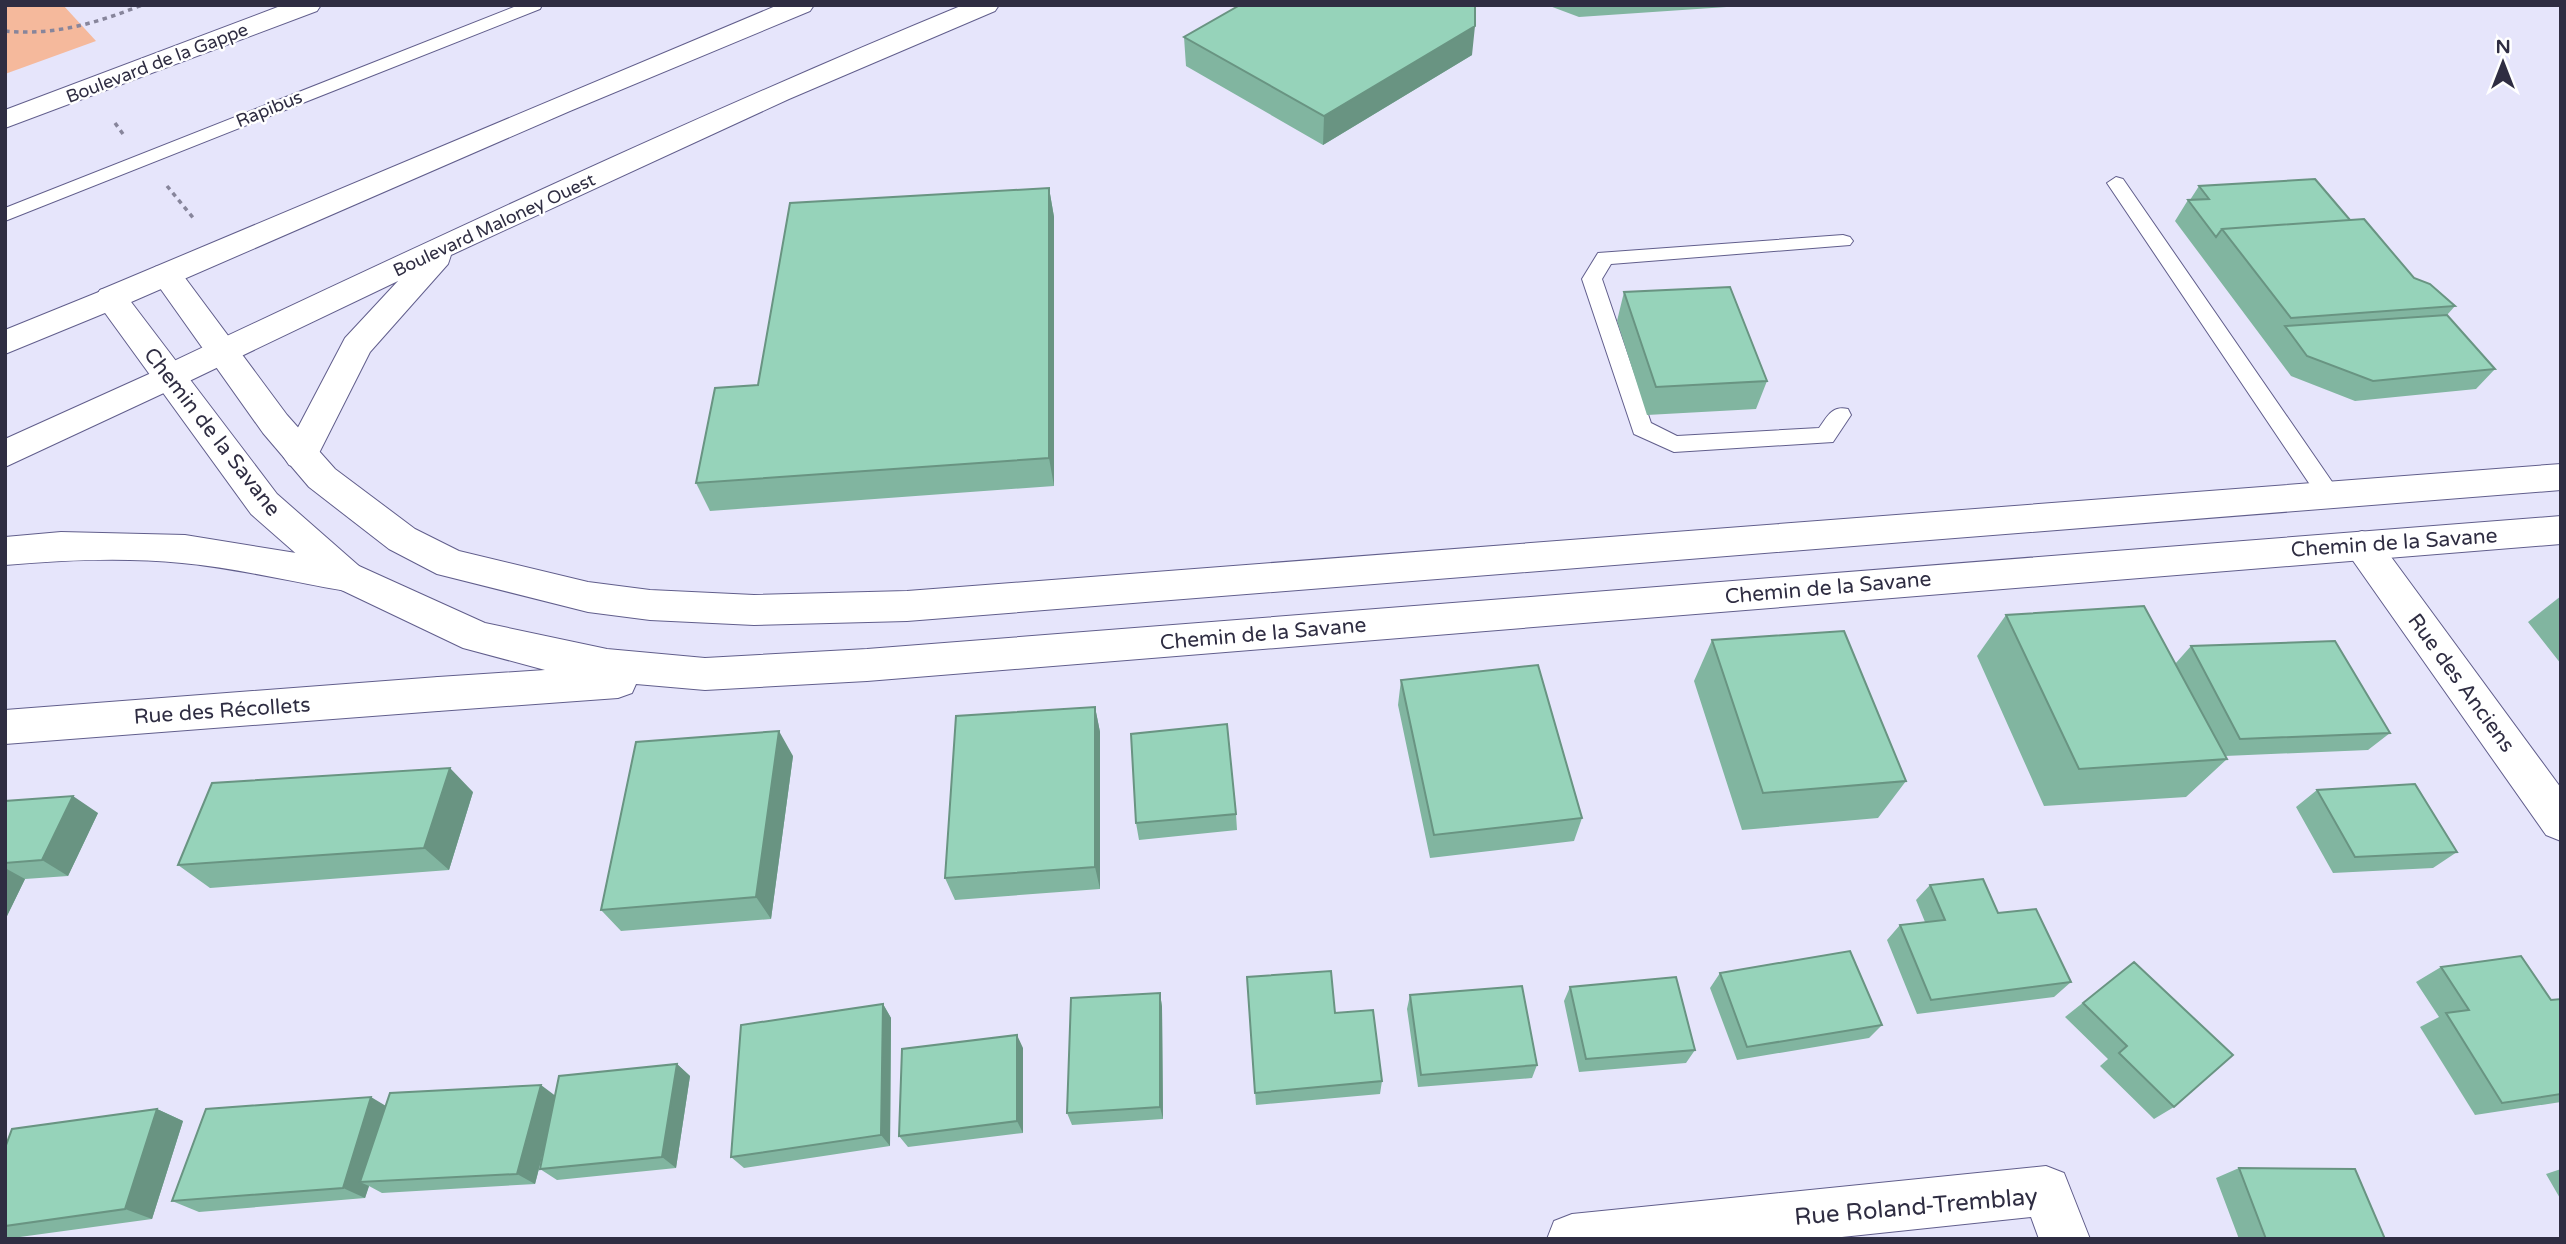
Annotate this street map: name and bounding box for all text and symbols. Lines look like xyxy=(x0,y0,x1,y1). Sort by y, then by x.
street label: Boulevard de la Gappe xyxy=(63,18,251,108)
north arrow xyxy=(2468,28,2538,98)
text: N xyxy=(2495,36,2511,58)
street label: Rapibus xyxy=(233,86,305,132)
street label: Boulevard Maloney Ouest xyxy=(389,168,599,282)
street label: Chemin de la Savane xyxy=(138,343,286,521)
street label: Chemin de la Savane xyxy=(2290,523,2498,563)
street label: Chemin de la Savane xyxy=(1724,567,1932,609)
street label: Rue des Anciens xyxy=(2402,609,2520,757)
street label: Chemin de la Savane xyxy=(1159,613,1367,655)
street label: Rue des Récollets xyxy=(133,692,311,730)
street label: Rue Roland-Tremblay xyxy=(1793,1182,2039,1232)

